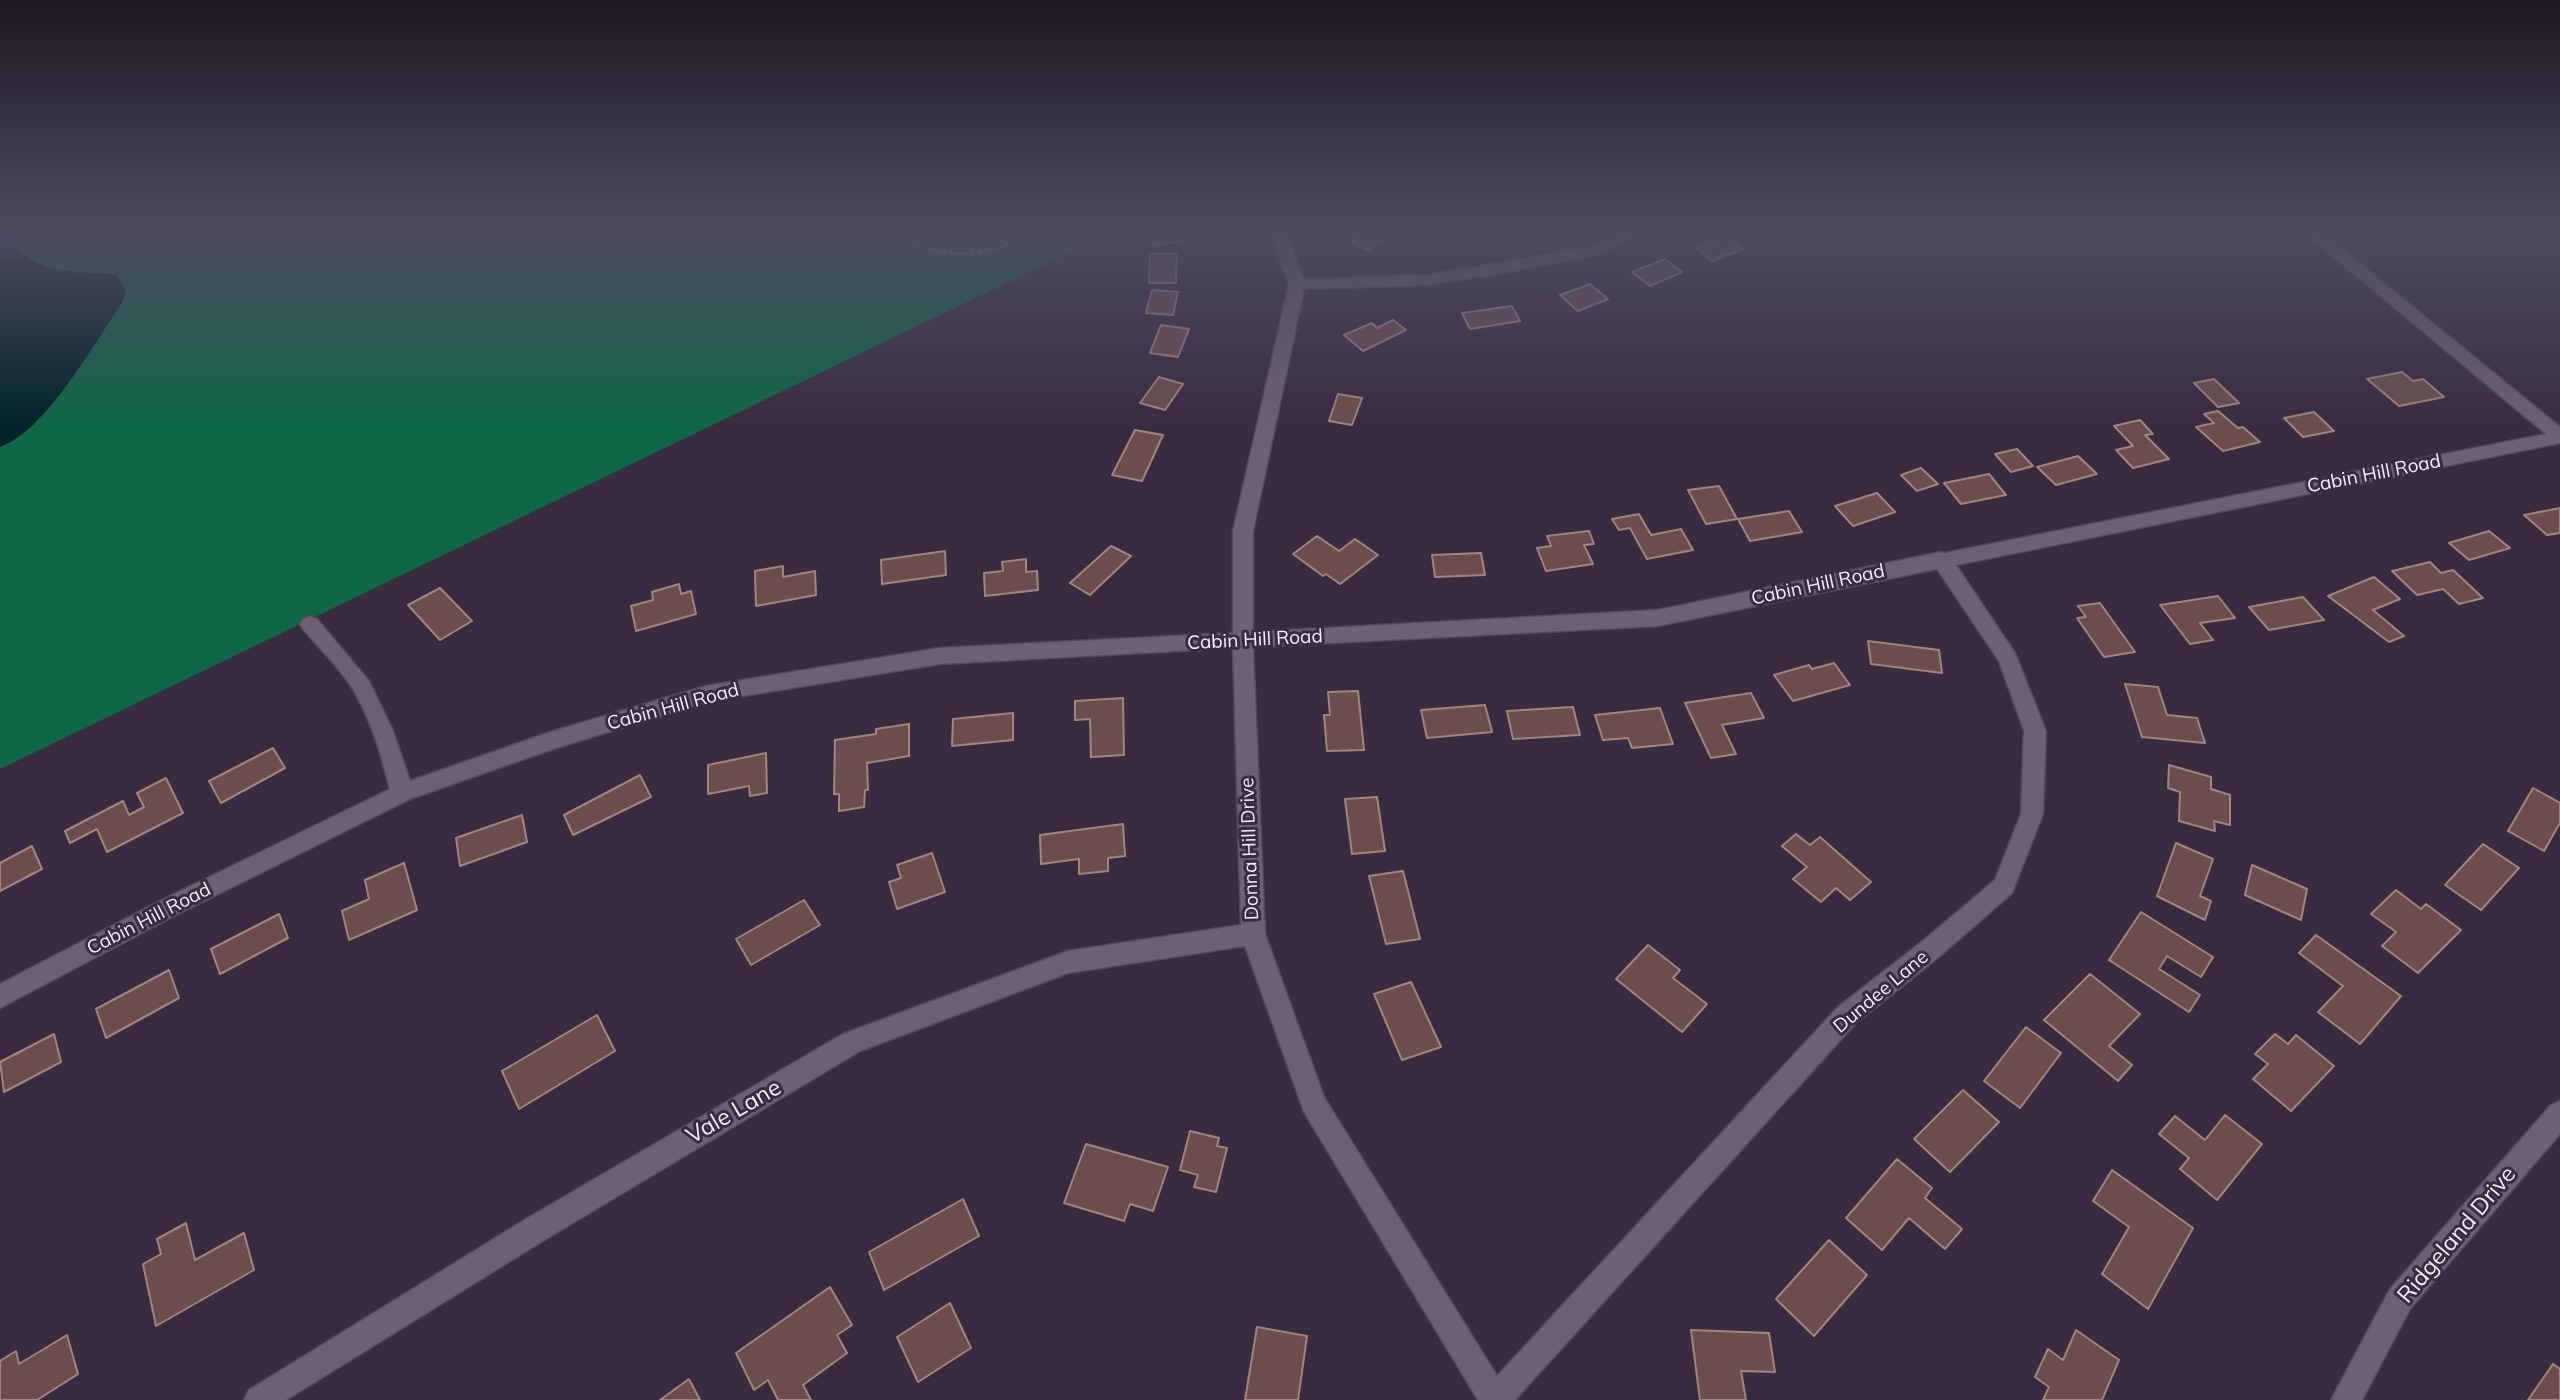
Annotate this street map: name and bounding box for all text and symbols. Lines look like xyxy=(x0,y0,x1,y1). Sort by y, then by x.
street label: Cabin Hill Road xyxy=(2305,450,2443,498)
street label: Cabin Hill Road xyxy=(1749,560,1887,610)
street label: Cabin Hill Road xyxy=(1187,625,1323,655)
street label: Cabin Hill Road xyxy=(604,678,742,736)
street label: Donna Hill Drive xyxy=(1236,777,1264,921)
street label: Cabin Hill Road xyxy=(83,878,215,960)
street label: Dundee Lane xyxy=(1829,946,1933,1038)
street label: Vale Lane xyxy=(682,1074,786,1150)
street label: Ridgeland Drive xyxy=(2392,1161,2522,1309)

